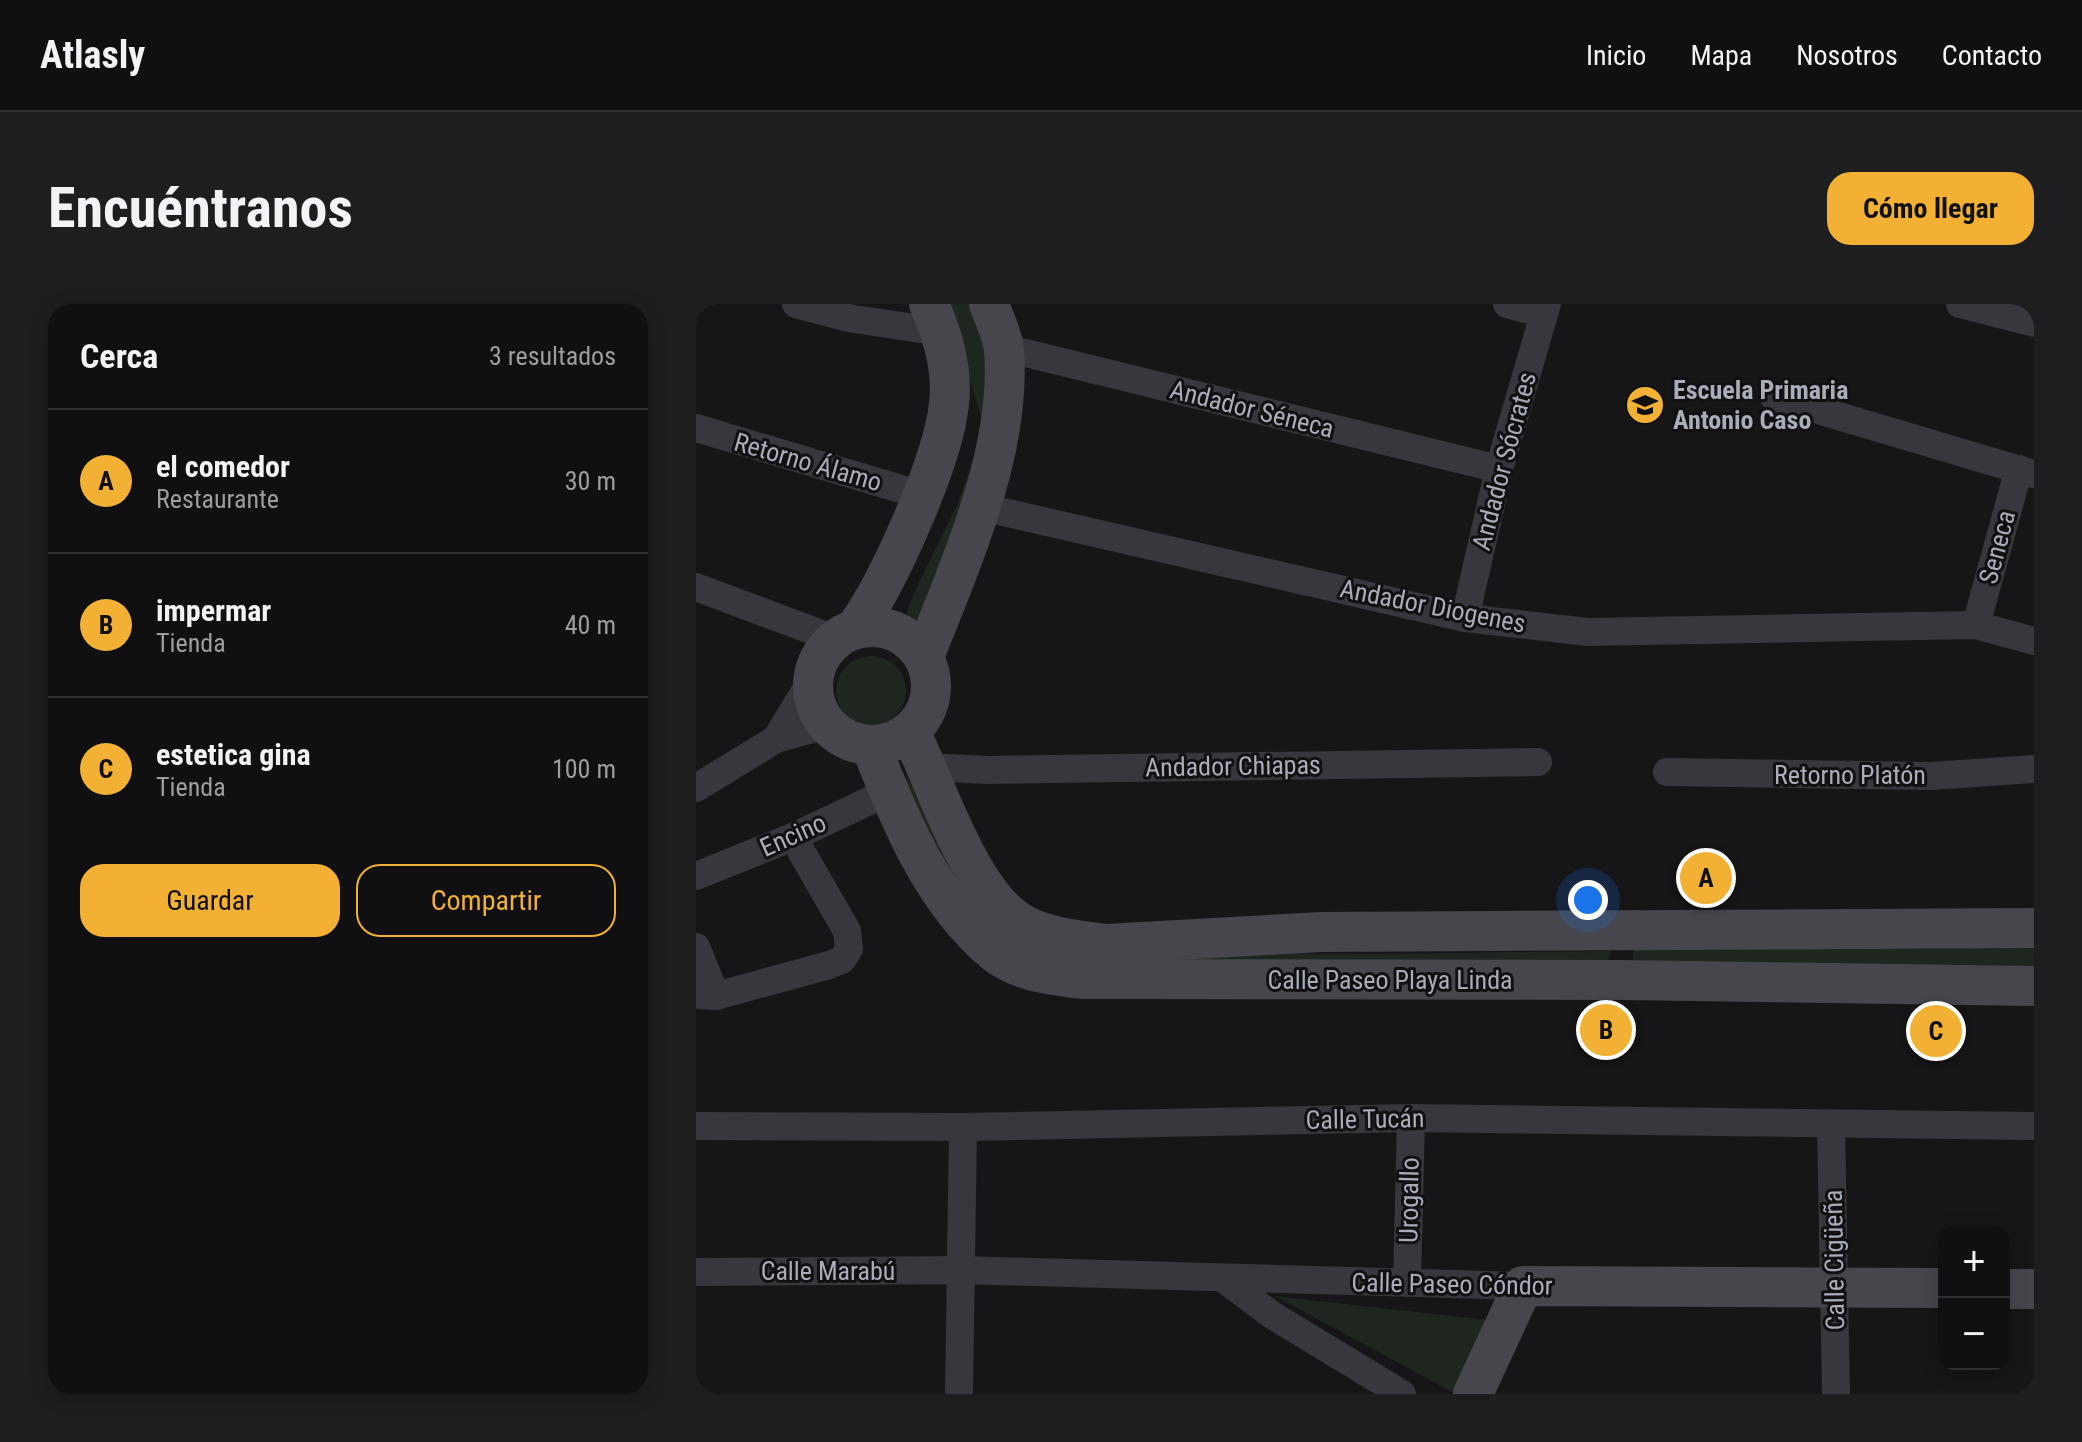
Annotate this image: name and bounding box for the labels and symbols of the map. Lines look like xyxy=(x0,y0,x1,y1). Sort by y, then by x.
street label: Andador Sócrates xyxy=(1466,369,1542,553)
street label: Andador Séneca xyxy=(1167,374,1337,444)
place label: Escuela Primaria Antonio Caso xyxy=(1673,375,1848,435)
school or university icon: Escuela Primaria Antonio Caso xyxy=(1624,384,1666,426)
street label: Retorno Álamo xyxy=(731,427,885,497)
street label: Seneca xyxy=(1973,507,2021,587)
street label: Andador Diogenes xyxy=(1338,573,1528,639)
street label: Andador Chiapas xyxy=(1145,749,1321,783)
street label: Retorno Platón xyxy=(1774,760,1926,790)
street label: Encino xyxy=(755,807,831,863)
pin: A xyxy=(1680,848,1732,908)
your location xyxy=(1568,880,1608,920)
street label: Calle Paseo Playa Linda xyxy=(1267,965,1513,995)
pin: B xyxy=(1580,1000,1632,1060)
pin: C xyxy=(1910,1001,1962,1061)
street label: Calle Tucán xyxy=(1305,1103,1425,1135)
street label: Urogallo xyxy=(1393,1157,1425,1243)
street label: Calle Cigüeña xyxy=(1818,1189,1850,1331)
street label: Calle Marabú xyxy=(761,1256,895,1286)
street label: Calle Paseo Cóndor xyxy=(1351,1267,1553,1301)

